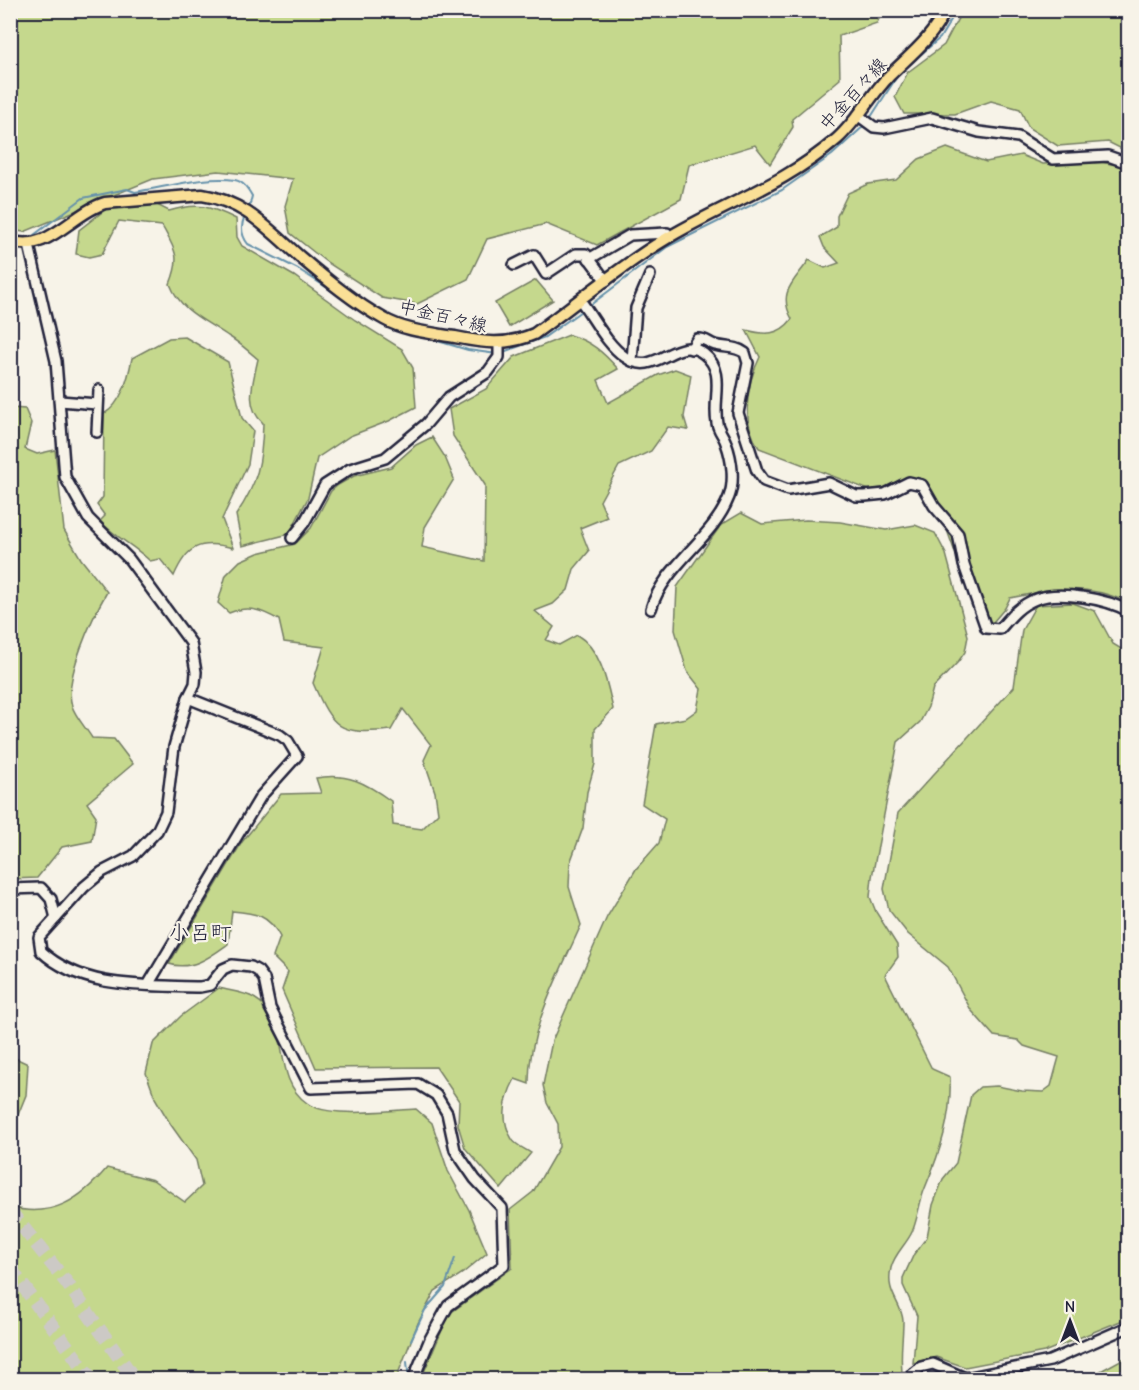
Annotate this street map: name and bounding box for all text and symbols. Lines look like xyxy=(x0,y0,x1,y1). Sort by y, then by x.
street label: 中金百々線 xyxy=(815,54,891,135)
street label: 中金百々線 xyxy=(397,296,489,337)
district label: 小呂町 xyxy=(169,921,232,945)
north arrow xyxy=(1040,1291,1100,1351)
text: N xyxy=(1065,1298,1075,1316)

